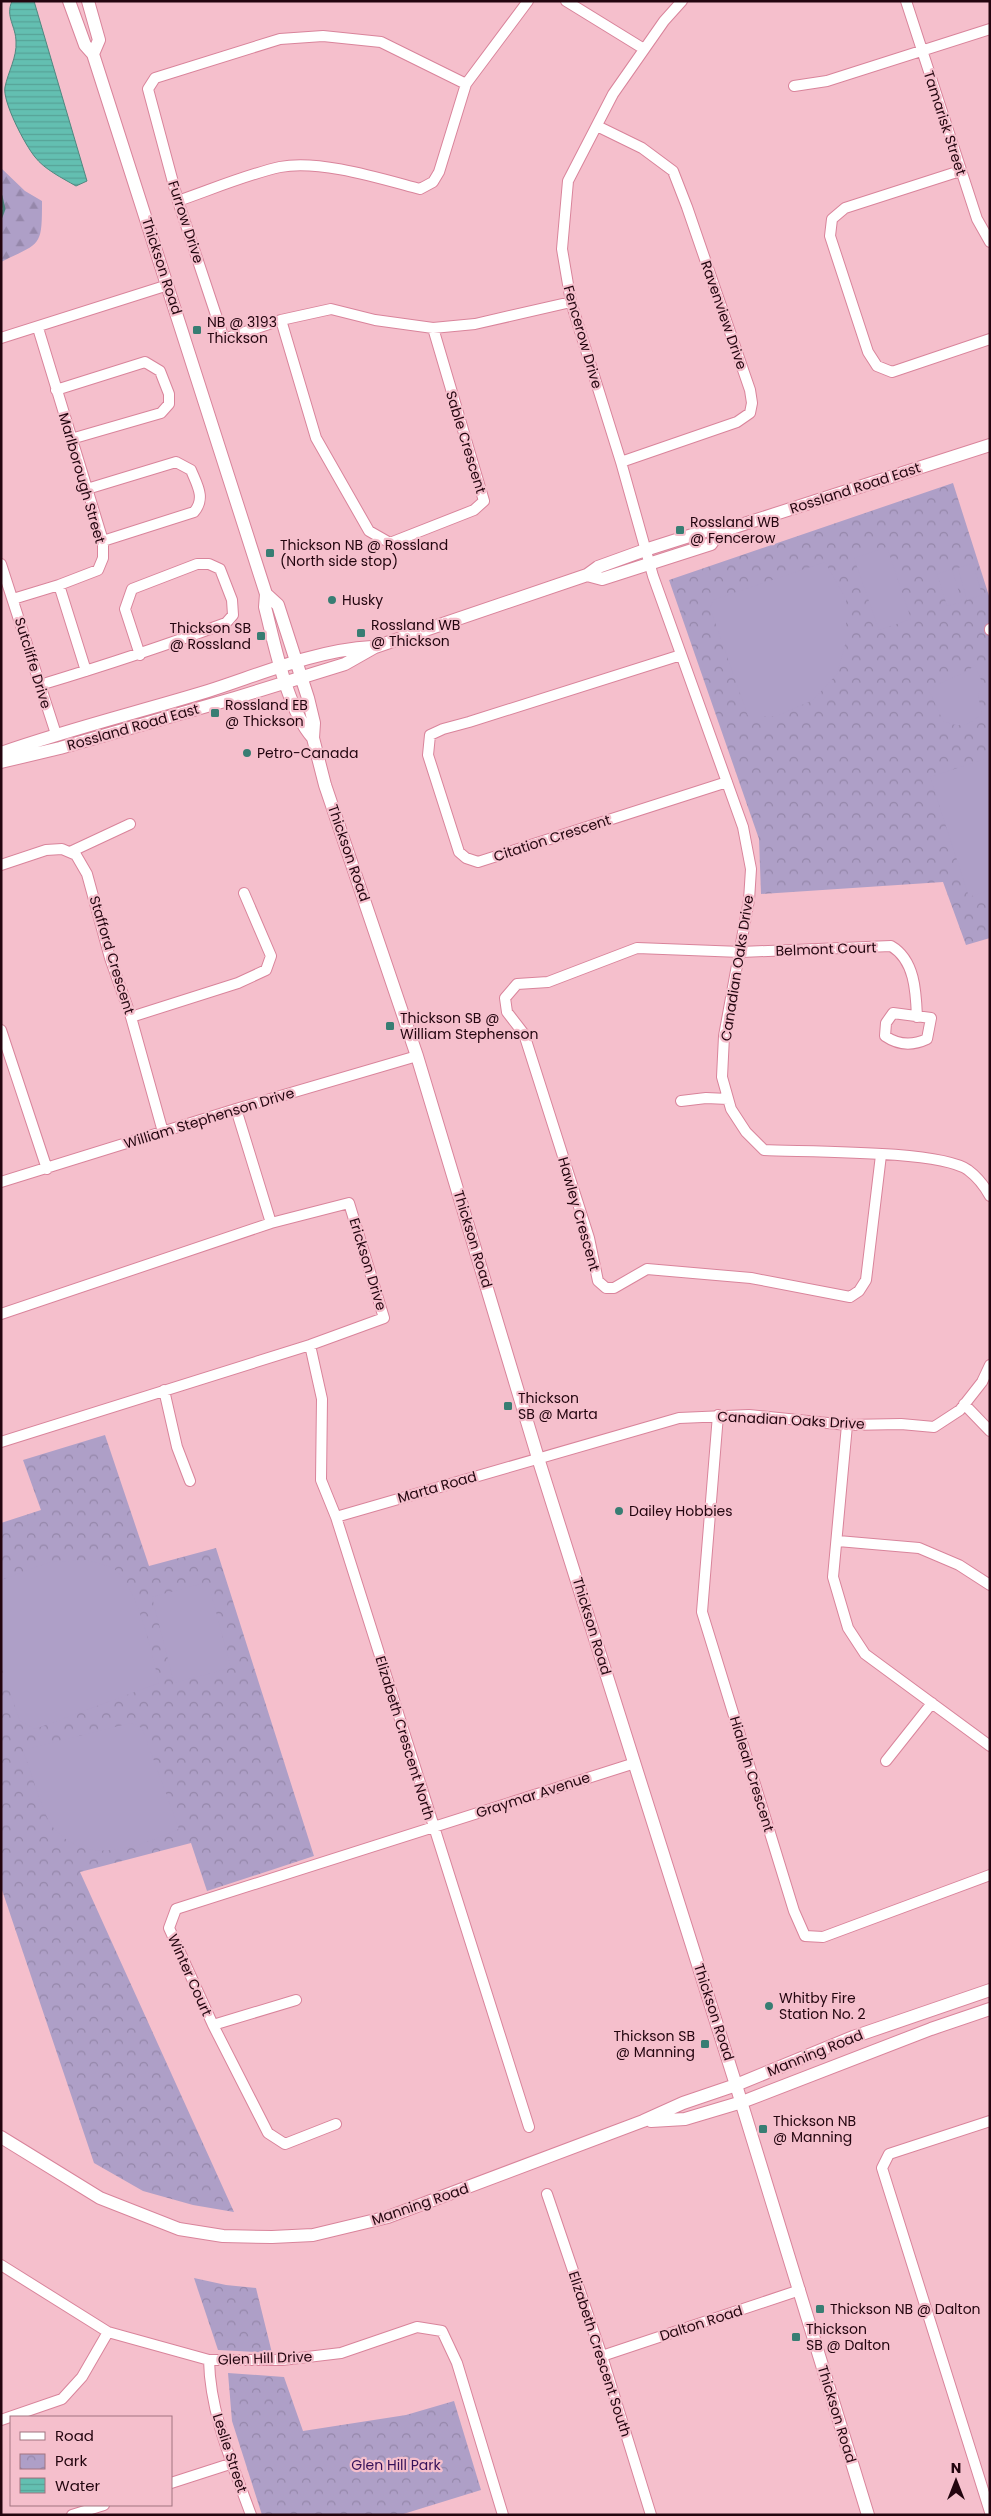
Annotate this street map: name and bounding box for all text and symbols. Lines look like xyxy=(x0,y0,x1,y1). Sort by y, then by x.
street label: Tamarisk Street xyxy=(919,68,971,178)
street label: Furrow Drive xyxy=(163,178,209,266)
street label: Thickson Road xyxy=(137,215,187,317)
street label: Ravenview Drive xyxy=(696,258,752,372)
street label: Fencerow Drive xyxy=(559,283,607,391)
place label: NB @ 3193 Thickson xyxy=(207,312,277,348)
marker: NB @ 3193 Thickson xyxy=(191,324,203,336)
street label: Sable Crescent xyxy=(441,388,491,496)
street label: Marlborough Street xyxy=(54,410,110,546)
street label: Rossland Road East xyxy=(787,457,923,519)
place label: Rossland WB @ Fencerow xyxy=(690,512,779,548)
marker: Rossland WB @ Fencerow xyxy=(674,524,686,536)
place label: Thickson NB @ Rossland (North side stop) xyxy=(280,535,448,571)
marker: Thickson NB @ Rossland (North side stop) xyxy=(264,547,276,559)
place label: Husky xyxy=(342,590,383,610)
marker: Husky xyxy=(326,594,338,606)
street label: Sutcliffe Drive xyxy=(10,615,56,711)
place label: Rossland WB @ Thickson xyxy=(371,615,460,651)
place label: Thickson SB @ Rossland xyxy=(170,618,251,654)
marker: Rossland WB @ Thickson xyxy=(355,627,367,639)
marker: Thickson SB @ Rossland xyxy=(255,630,267,642)
place label: Rossland EB @ Thickson xyxy=(225,695,308,731)
street label: Rossland Road East xyxy=(65,699,201,755)
marker: Rossland EB @ Thickson xyxy=(209,707,221,719)
place label: Petro-Canada xyxy=(257,743,358,763)
marker: Petro-Canada xyxy=(241,747,253,759)
street label: Thickson Road xyxy=(323,802,375,904)
street label: Citation Crescent xyxy=(491,810,613,866)
street label: Stafford Crescent xyxy=(85,893,139,1017)
street label: Canadian Oaks Drive xyxy=(716,893,758,1042)
street label: Belmont Court xyxy=(775,937,877,961)
place label: Thickson SB @ William Stephenson xyxy=(400,1008,538,1044)
marker: Thickson SB @ William Stephenson xyxy=(384,1020,396,1032)
street label: William Stephenson Drive xyxy=(121,1082,297,1153)
street label: Hawley Crescent xyxy=(553,1155,605,1273)
street label: Thickson Road xyxy=(449,1188,497,1290)
street label: Erickson Drive xyxy=(344,1215,392,1313)
place label: Thickson SB @ Marta xyxy=(518,1388,598,1424)
marker: Thickson SB @ Marta xyxy=(502,1400,514,1412)
street label: Canadian Oaks Drive xyxy=(717,1406,866,1434)
street label: Marta Road xyxy=(395,1466,479,1508)
place label: Dailey Hobbies xyxy=(629,1501,733,1521)
marker: Dailey Hobbies xyxy=(613,1505,625,1517)
street label: Thickson Road xyxy=(568,1575,616,1677)
street label: Elizabeth Crescent North xyxy=(370,1653,440,1823)
street label: Hialeah Crescent xyxy=(725,1714,779,1834)
street label: Graymar Avenue xyxy=(473,1767,593,1823)
street label: Winter Court xyxy=(163,1931,217,2019)
street label: Thickson Road xyxy=(689,1961,739,2063)
place label: Whitby Fire Station No. 2 xyxy=(779,1988,866,2024)
marker: Whitby Fire Station No. 2 xyxy=(763,2000,775,2012)
street label: Manning Road xyxy=(764,2025,866,2081)
place label: Thickson SB @ Manning xyxy=(614,2026,695,2062)
marker: Thickson SB @ Manning xyxy=(699,2038,711,2050)
place label: Thickson NB @ Manning xyxy=(773,2111,856,2147)
marker: Thickson NB @ Manning xyxy=(757,2123,769,2135)
street label: Manning Road xyxy=(369,2178,471,2230)
street label: Elizabeth Crescent South xyxy=(564,2269,636,2439)
place label: Thickson NB @ Dalton xyxy=(830,2299,981,2319)
street label: Dalton Road xyxy=(657,2300,745,2346)
marker: Thickson NB @ Dalton xyxy=(814,2303,826,2315)
place label: Thickson SB @ Dalton xyxy=(806,2319,890,2355)
marker: Thickson SB @ Dalton xyxy=(790,2331,802,2343)
street label: Glen Hill Drive xyxy=(217,2346,313,2370)
street label: Thickson Road xyxy=(813,2363,861,2465)
street label: Leslie Street xyxy=(208,2411,252,2495)
legend xyxy=(10,2416,172,2506)
text: Road xyxy=(55,2425,94,2446)
text: Park xyxy=(55,2450,87,2471)
park label: Glen Hill Park xyxy=(351,2455,442,2475)
north arrow xyxy=(931,2456,981,2506)
text: N xyxy=(951,2458,961,2478)
text: Water xyxy=(55,2475,101,2496)

